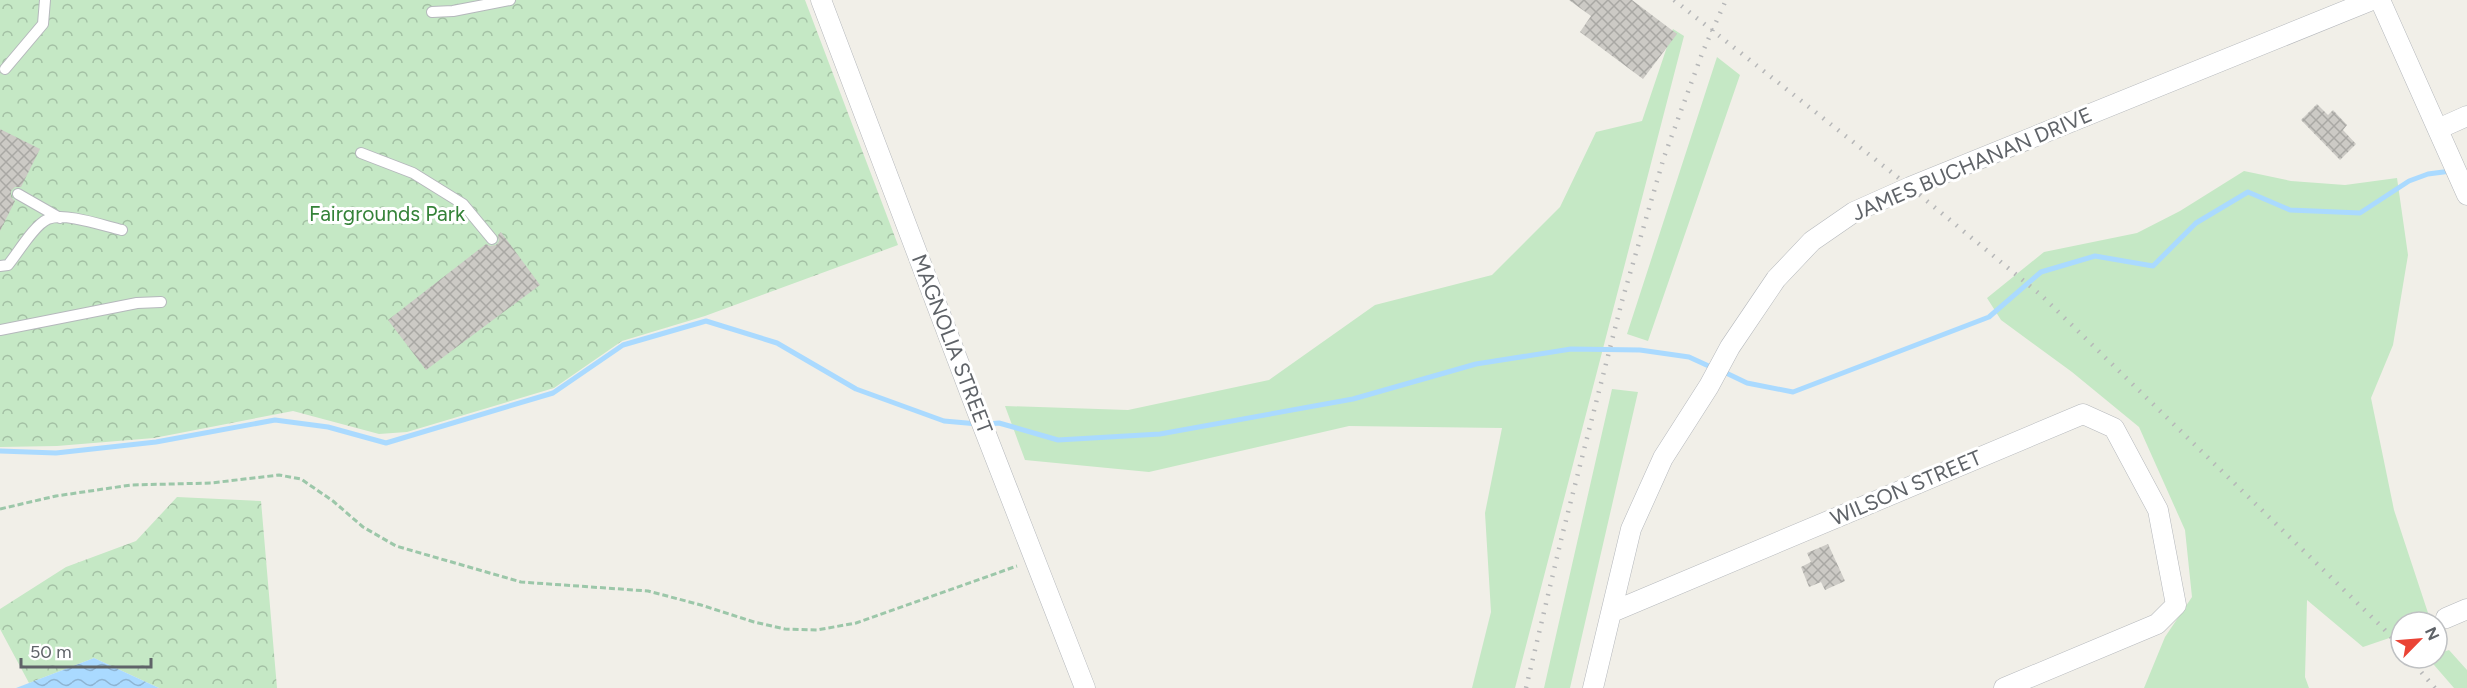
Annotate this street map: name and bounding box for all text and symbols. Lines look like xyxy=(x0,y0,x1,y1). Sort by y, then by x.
street label: JAMES BUCHANAN DRIVE xyxy=(1848,102,2096,226)
park label: Fairgrounds Park xyxy=(309,201,466,226)
street label: MAGNOLIA STREET xyxy=(907,251,998,437)
street label: WILSON STREET xyxy=(1827,444,1985,531)
north arrow xyxy=(2389,610,2449,670)
text: N xyxy=(2421,624,2443,643)
scale bar xyxy=(21,631,152,669)
text: 50 m xyxy=(30,641,72,663)

